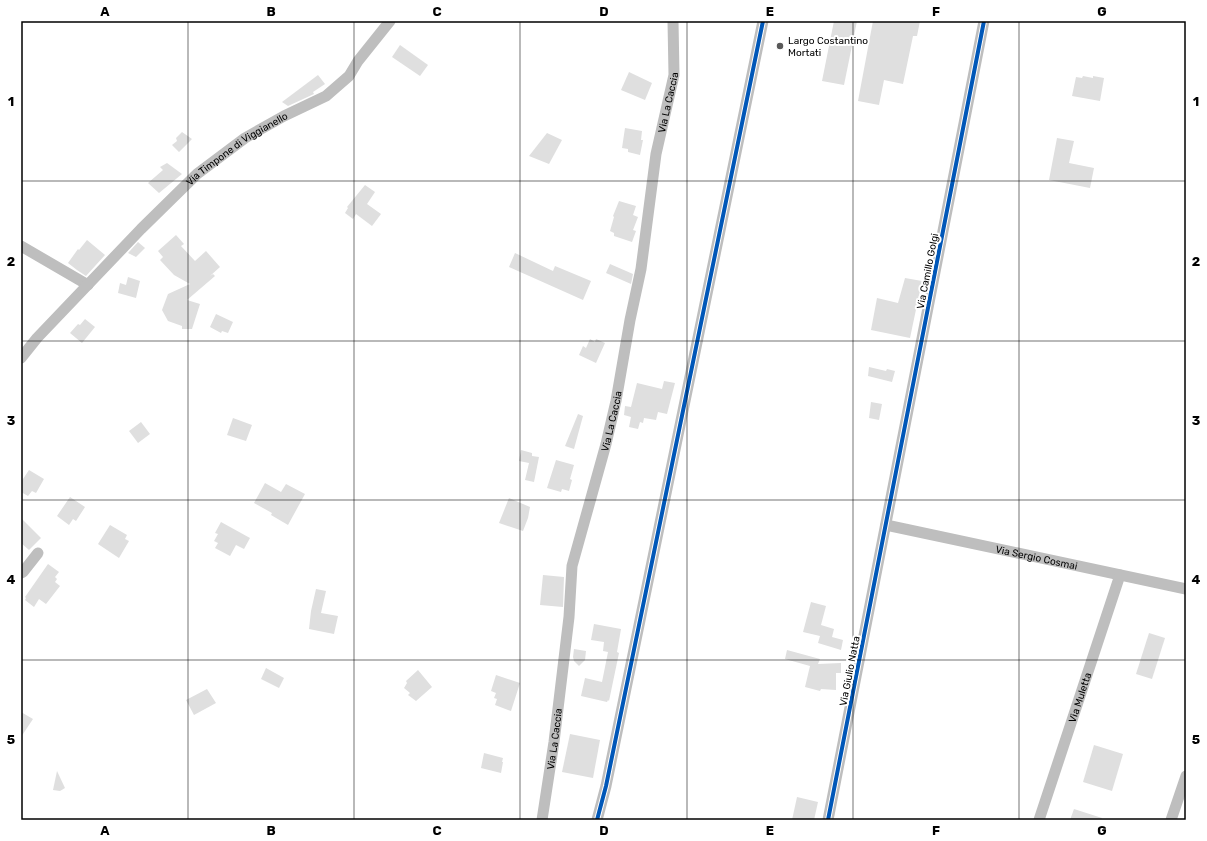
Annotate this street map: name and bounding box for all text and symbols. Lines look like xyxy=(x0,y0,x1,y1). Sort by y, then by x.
text: A xyxy=(100,4,110,19)
text: B xyxy=(266,4,276,19)
text: C xyxy=(432,4,442,19)
text: D xyxy=(599,4,609,19)
text: E xyxy=(766,4,774,19)
text: F xyxy=(932,4,940,19)
text: G xyxy=(1097,4,1107,19)
place label: Largo Costantino Mortati xyxy=(788,35,868,59)
marker: Largo Costantino Mortati xyxy=(775,41,785,51)
street label: Via La Caccia xyxy=(656,72,681,134)
text: 1 xyxy=(8,94,14,109)
text: 1 xyxy=(1193,94,1199,109)
street label: Via Timpone di Viggianello xyxy=(184,110,290,188)
street label: Via Camillo Golgi xyxy=(915,232,941,310)
text: 2 xyxy=(7,254,15,269)
text: 2 xyxy=(1192,254,1200,269)
street label: Via La Caccia xyxy=(599,390,625,453)
text: 3 xyxy=(7,413,16,428)
text: 3 xyxy=(1192,413,1201,428)
street label: Via Sergio Cosmai xyxy=(994,544,1078,573)
text: 4 xyxy=(7,572,16,587)
text: 4 xyxy=(1192,572,1201,587)
street label: Via Giulio Natta xyxy=(837,635,863,707)
street label: Via Muletta xyxy=(1067,671,1094,725)
street label: Via La Caccia xyxy=(545,708,565,771)
text: 5 xyxy=(7,732,15,747)
text: 5 xyxy=(1192,732,1200,747)
text: A xyxy=(100,823,110,838)
text: B xyxy=(266,823,276,838)
text: C xyxy=(432,823,442,838)
text: D xyxy=(599,823,609,838)
text: E xyxy=(766,823,774,838)
text: F xyxy=(932,823,940,838)
text: G xyxy=(1097,823,1107,838)

